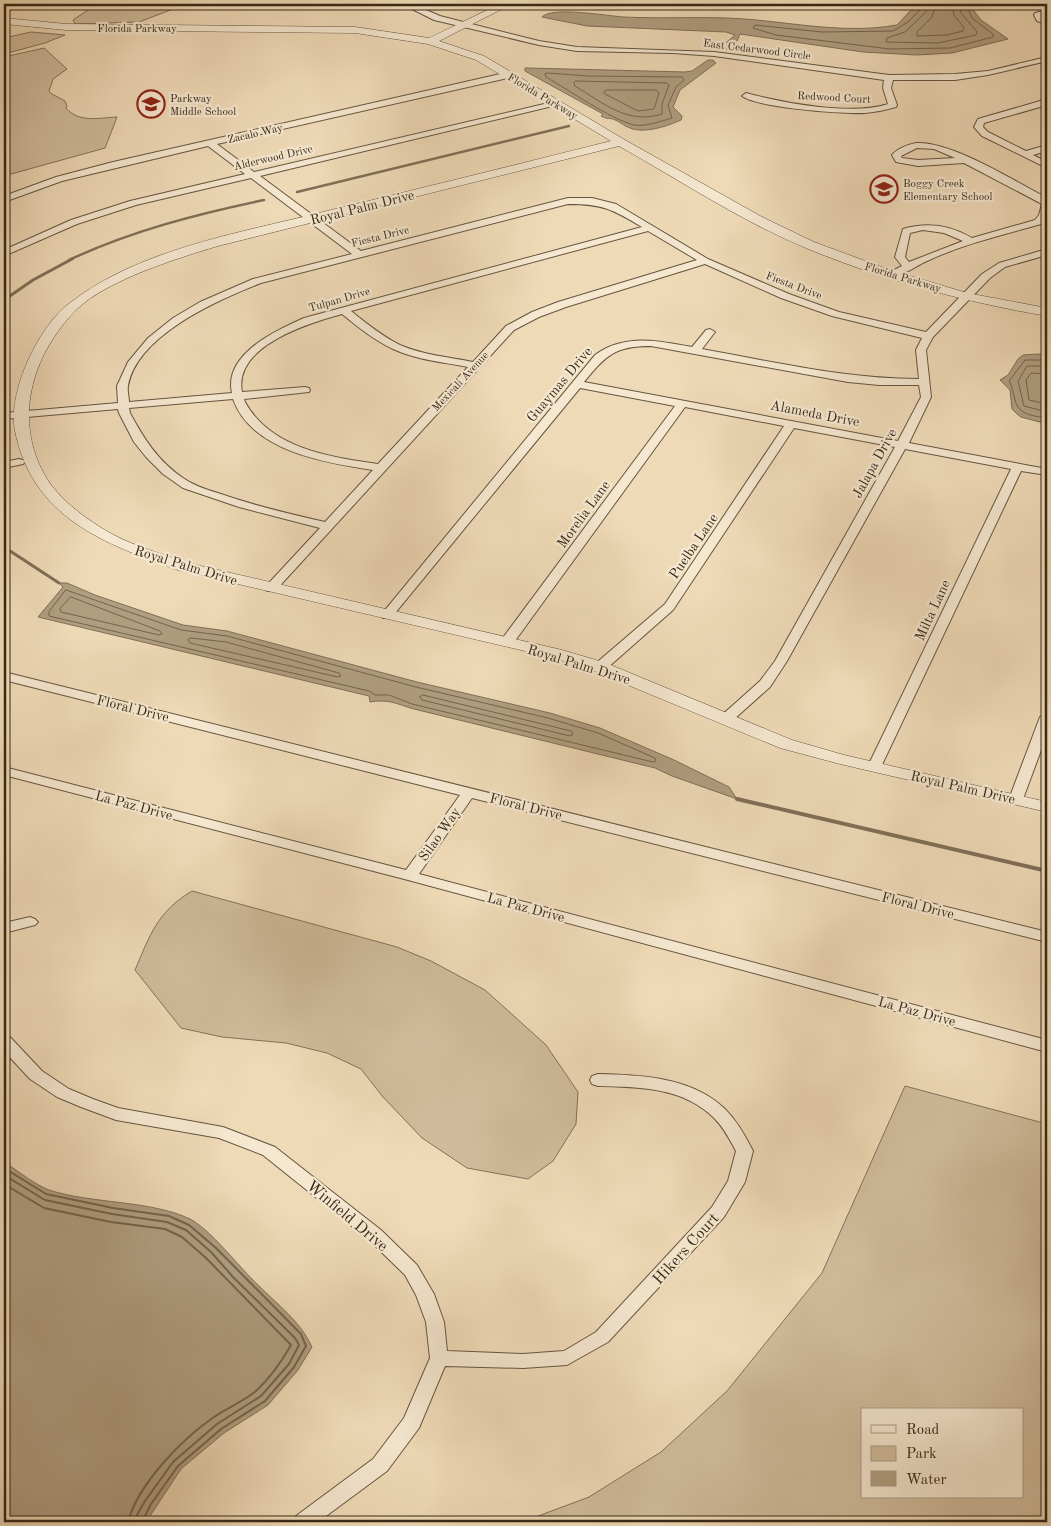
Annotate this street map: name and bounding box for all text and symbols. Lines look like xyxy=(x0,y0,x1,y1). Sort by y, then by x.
street label: Florida Parkway xyxy=(97,24,177,35)
street label: East Cedarwood Circle xyxy=(702,38,811,63)
street label: Florida Parkway xyxy=(505,72,579,123)
school or university icon: Parkway Middle School xyxy=(136,89,166,119)
street label: Redwood Court xyxy=(797,91,871,106)
place label: Parkway Middle School xyxy=(170,94,236,118)
street label: Zacalo Way xyxy=(227,123,284,146)
street label: Alderwood Drive xyxy=(233,144,314,173)
school or university icon: Boggy Creek Elementary School xyxy=(869,174,899,204)
place label: Boggy Creek Elementary School xyxy=(903,179,993,203)
street label: Royal Palm Drive xyxy=(309,188,416,228)
street label: Fiesta Drive xyxy=(350,225,410,250)
street label: Florida Parkway xyxy=(863,262,942,295)
street label: Fiesta Drive xyxy=(764,271,823,302)
street label: Tulpan Drive xyxy=(307,286,371,314)
street label: Guaymas Drive xyxy=(524,344,595,425)
street label: Mexicali Avenue xyxy=(431,350,491,414)
street label: Alameda Drive xyxy=(769,398,861,430)
street label: Jalapa Drive xyxy=(850,426,900,501)
street label: Morelia Lane xyxy=(555,478,613,551)
street label: Puelba Lane xyxy=(667,511,721,582)
street label: Royal Palm Drive xyxy=(133,544,239,588)
street label: Milta Lane xyxy=(913,578,953,643)
street label: Royal Palm Drive xyxy=(526,643,632,687)
street label: Floral Drive xyxy=(95,693,170,725)
street label: Royal Palm Drive xyxy=(909,769,1016,807)
street label: La Paz Drive xyxy=(93,789,174,823)
street label: Floral Drive xyxy=(488,791,563,823)
street label: Silao Way xyxy=(416,805,464,864)
street label: Floral Drive xyxy=(880,890,955,922)
street label: La Paz Drive xyxy=(485,891,566,925)
street label: La Paz Drive xyxy=(876,995,957,1029)
street label: Winfield Drive xyxy=(303,1178,390,1255)
street label: Hikers Court xyxy=(650,1210,723,1288)
legend xyxy=(861,1408,1024,1498)
text: Road xyxy=(906,1423,940,1438)
text: Park xyxy=(906,1447,937,1462)
text: Water xyxy=(906,1473,947,1488)

